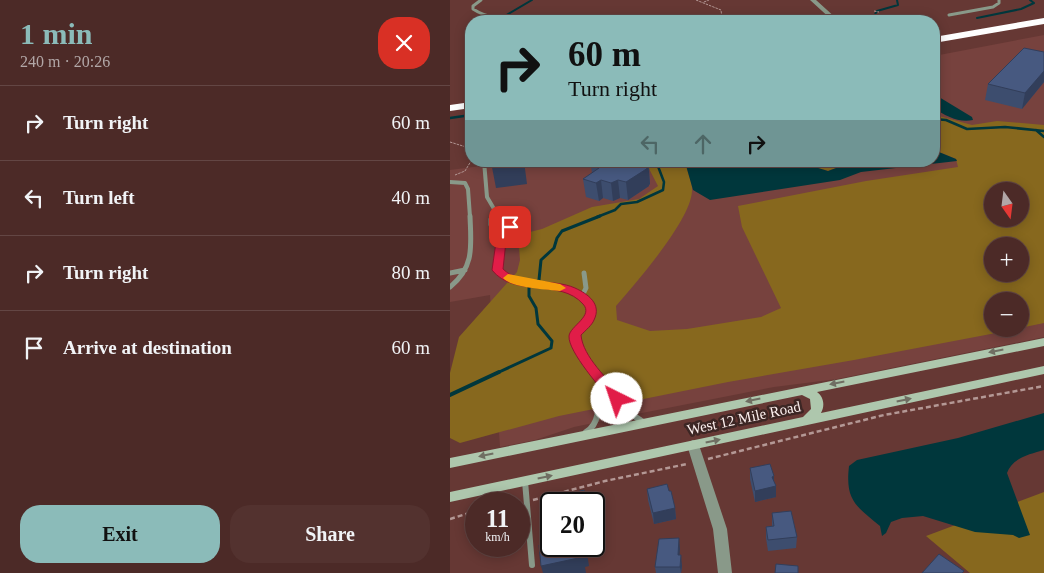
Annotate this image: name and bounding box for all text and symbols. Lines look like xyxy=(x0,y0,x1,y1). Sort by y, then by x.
text: 1 min xyxy=(20,17,93,50)
button: close xyxy=(378,17,430,69)
icon: right xyxy=(485,35,550,100)
text: 60 m xyxy=(568,35,641,74)
text: 240 m · 20:26 xyxy=(20,53,110,70)
text: Turn right xyxy=(568,76,657,101)
icon: right xyxy=(20,109,48,137)
text: Turn right xyxy=(63,112,148,133)
text: 60 m xyxy=(391,112,430,133)
icon: left xyxy=(636,130,664,158)
icon: ahead xyxy=(689,130,717,158)
icon: right xyxy=(742,130,770,158)
north arrow xyxy=(984,182,1029,228)
map controls xyxy=(984,182,1029,337)
icon: left xyxy=(20,184,48,212)
text: Turn left xyxy=(63,187,135,208)
text: 40 m xyxy=(391,187,430,208)
pin xyxy=(489,206,531,248)
icon: arrive xyxy=(496,213,524,241)
button: + xyxy=(984,237,1029,282)
icon: right xyxy=(20,259,48,287)
text: Turn right xyxy=(63,262,148,283)
text: 80 m xyxy=(391,262,430,283)
button: − xyxy=(984,292,1029,337)
icon: arrive xyxy=(20,334,48,362)
text: Arrive at destination xyxy=(63,337,232,358)
text: 60 m xyxy=(391,337,430,358)
one-way arrow xyxy=(989,347,1004,355)
position arrow xyxy=(590,372,642,424)
one-way arrow xyxy=(828,380,844,388)
one-way arrow xyxy=(746,396,761,404)
one-way arrow xyxy=(896,396,911,404)
street label: West 12 Mile Road xyxy=(686,398,803,438)
one-way arrow xyxy=(706,437,721,445)
one-way arrow xyxy=(479,451,494,459)
one-way arrow xyxy=(537,473,552,481)
speed limit sign: 20 xyxy=(540,492,605,557)
button: Exit xyxy=(20,505,220,563)
button: Share xyxy=(230,505,430,563)
text: 11 xyxy=(486,505,509,532)
text: km/h xyxy=(485,530,510,544)

